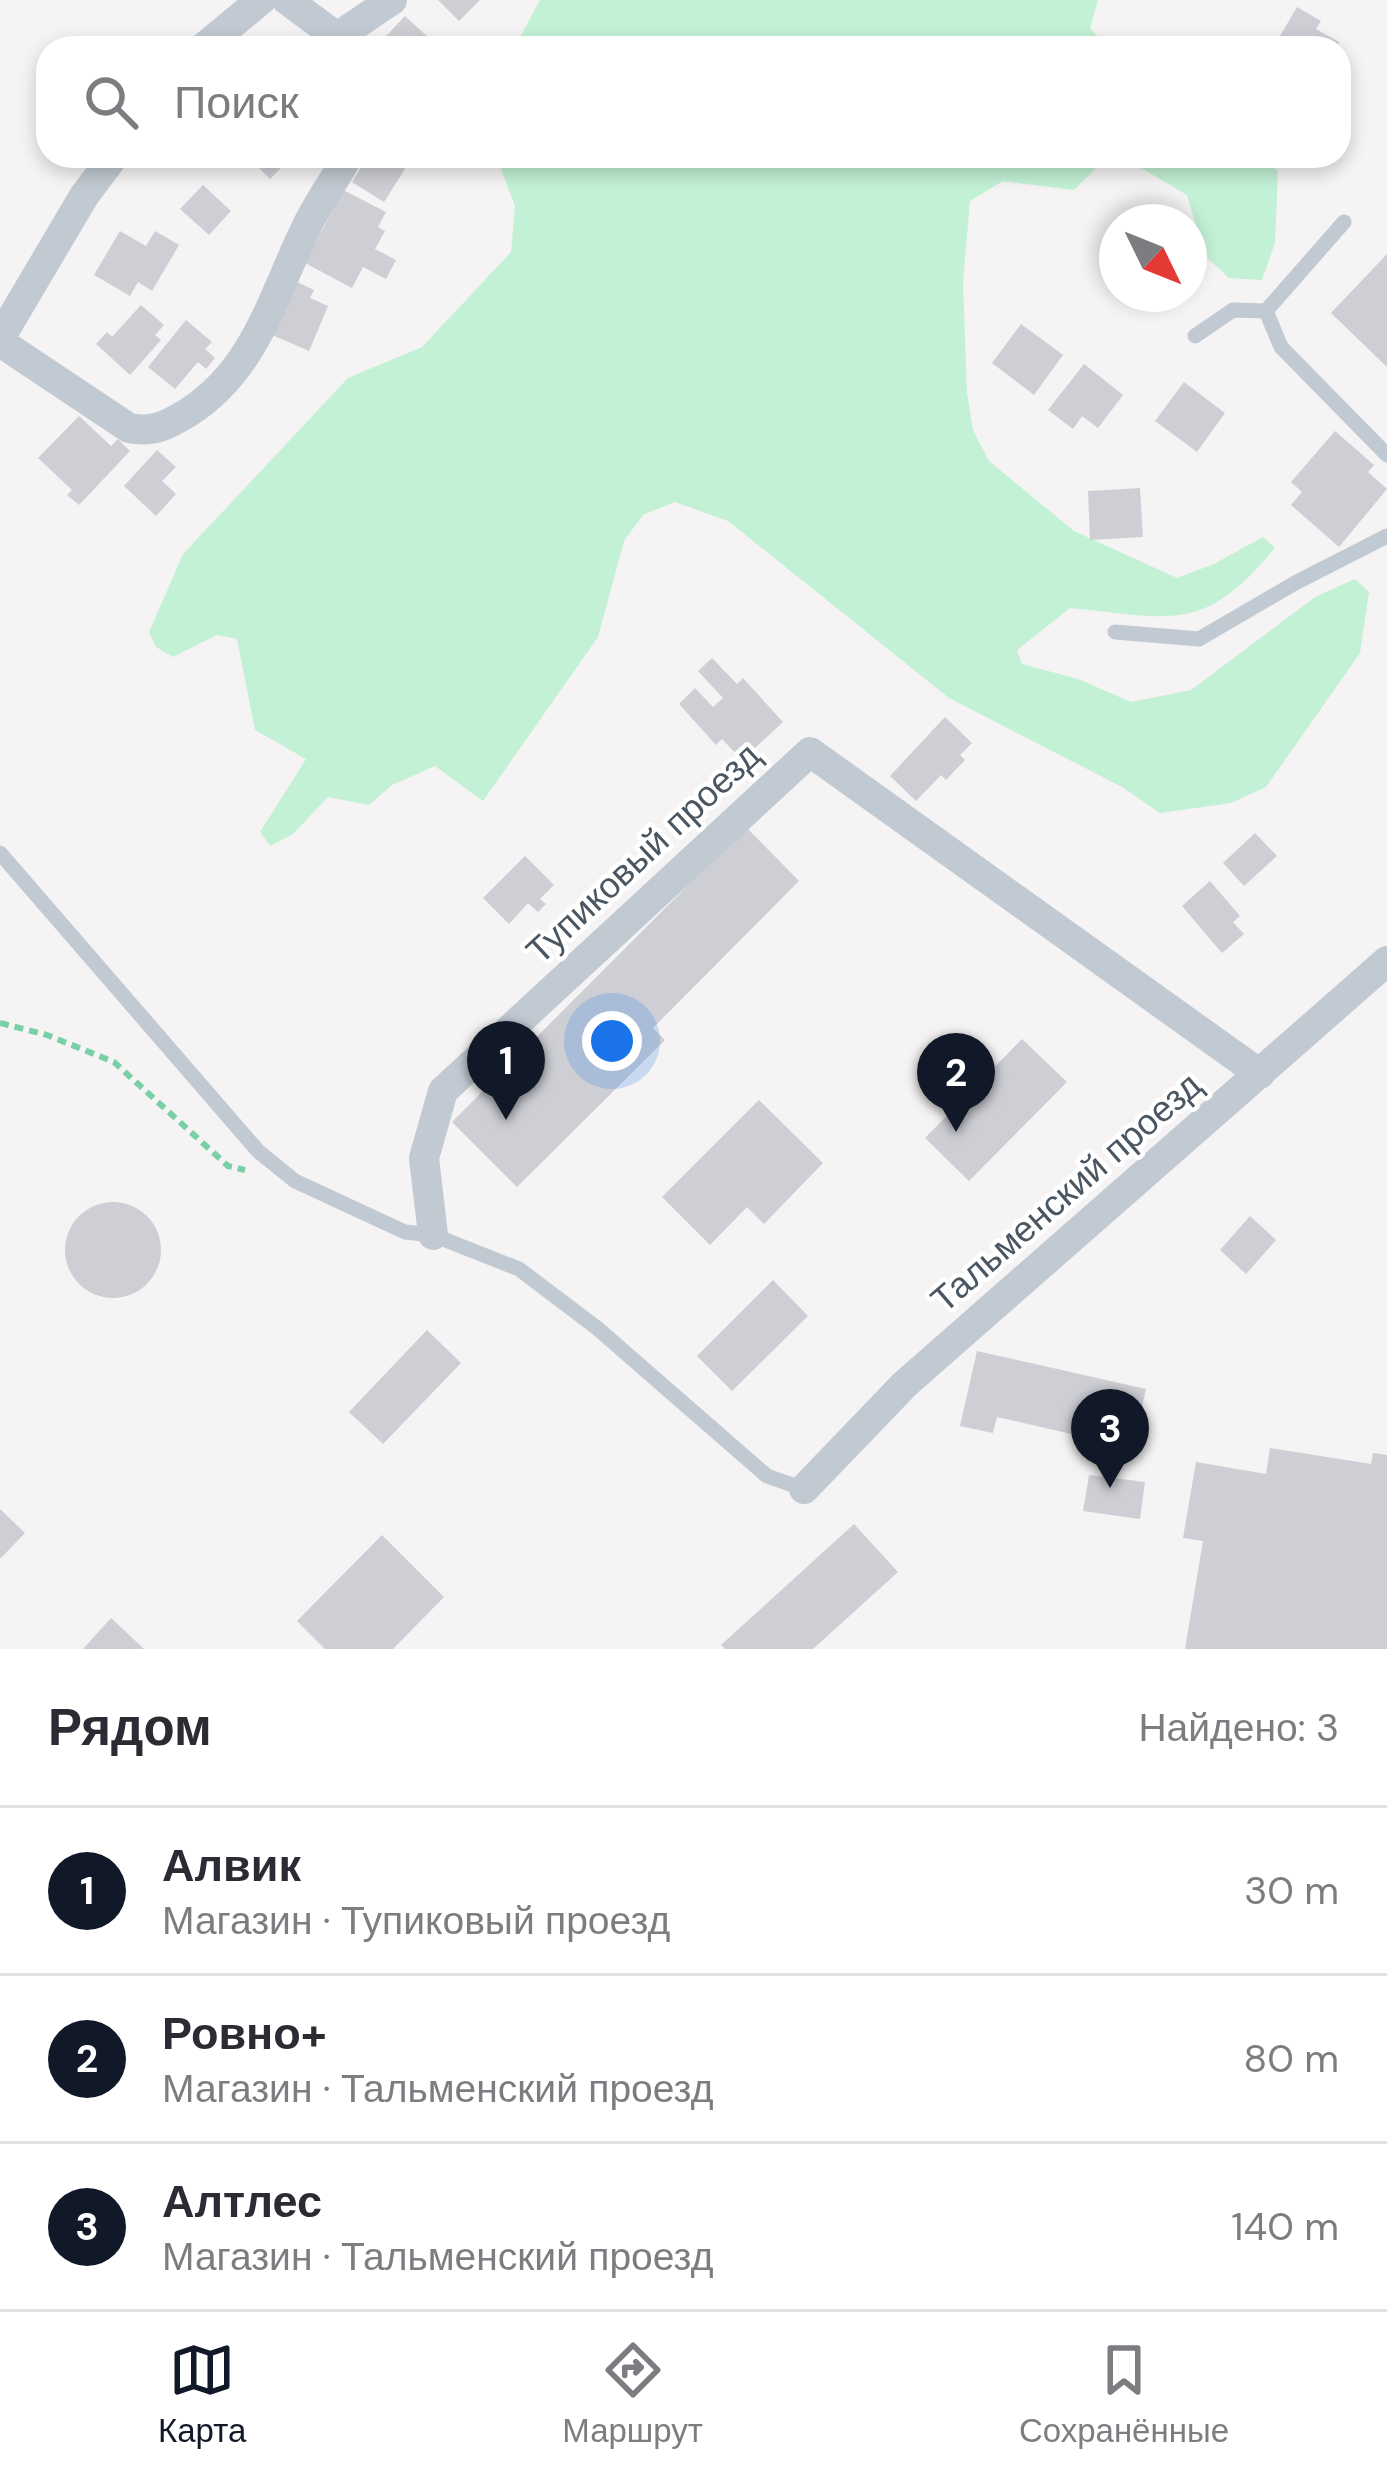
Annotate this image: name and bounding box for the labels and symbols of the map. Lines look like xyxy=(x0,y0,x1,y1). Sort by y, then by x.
north arrow xyxy=(1099,204,1207,312)
street label: Тупиковый проезд xyxy=(516,732,770,974)
your location xyxy=(582,1011,642,1071)
pin: 1 xyxy=(467,1021,545,1120)
pin: 2 xyxy=(917,1033,995,1132)
street label: Тальменский проезд xyxy=(921,1061,1211,1323)
pin: 3 xyxy=(1071,1389,1149,1488)

